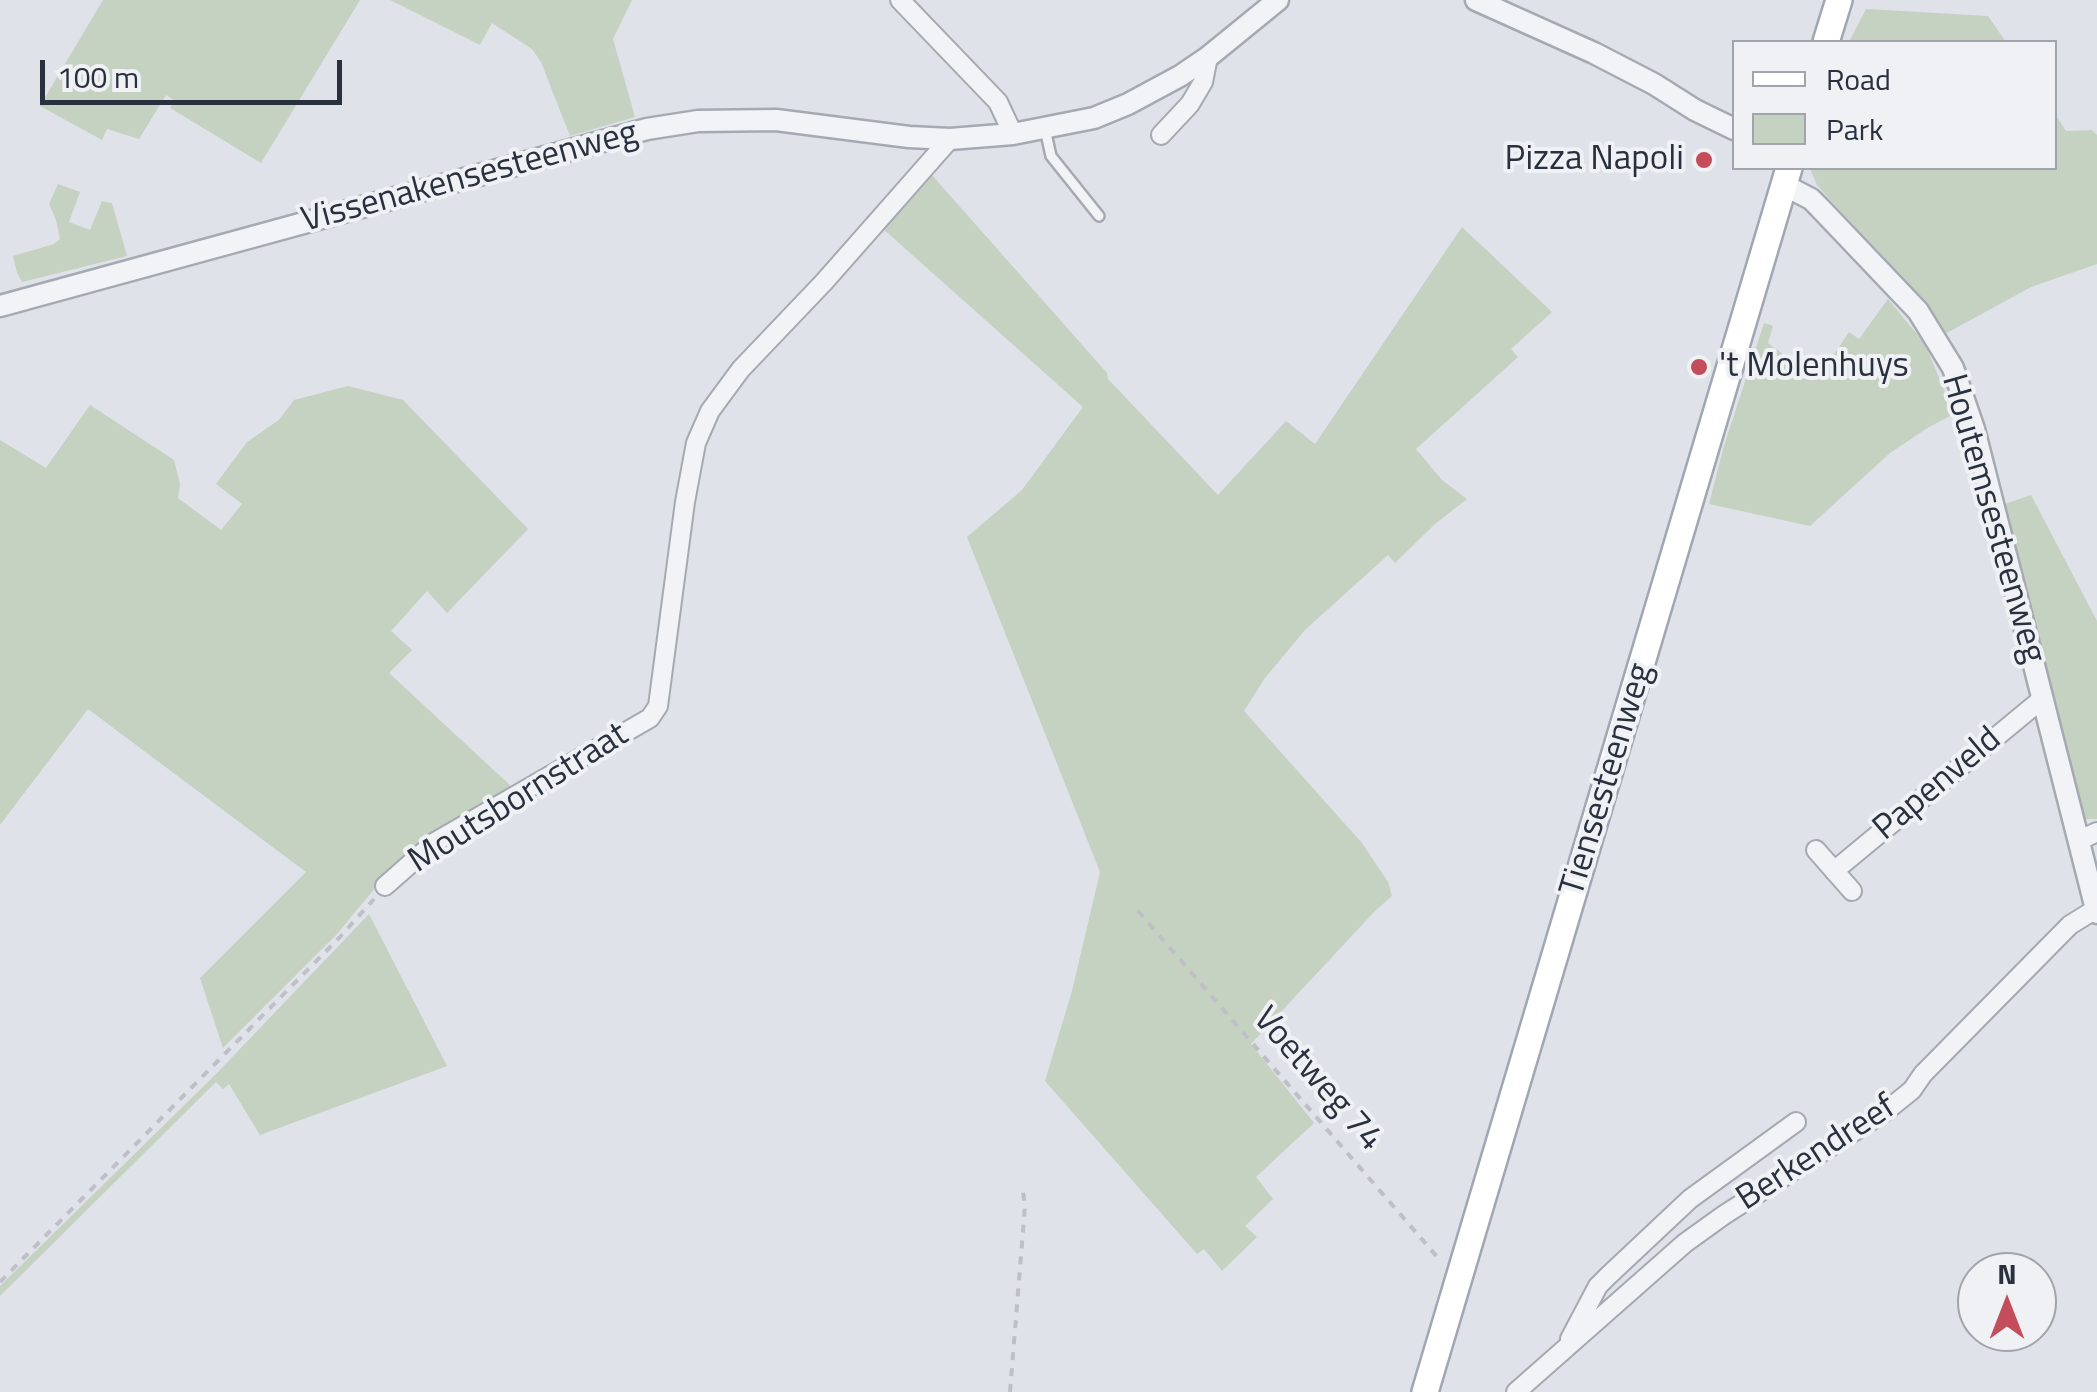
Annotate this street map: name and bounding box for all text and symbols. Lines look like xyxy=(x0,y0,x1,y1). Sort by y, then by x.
scale bar xyxy=(45,40,348,102)
legend xyxy=(1732,40,2057,170)
text: 100 m xyxy=(57,54,139,100)
text: Road xyxy=(1826,56,1891,102)
text: Park xyxy=(1826,106,1883,152)
street label: Vissenakensesteenweg xyxy=(297,113,643,243)
place label: Pizza Napoli xyxy=(1505,139,1684,181)
marker: Pizza Napoli xyxy=(1693,149,1715,171)
place label: 't Molenhuys xyxy=(1719,346,1909,388)
marker: 't Molenhuys xyxy=(1688,356,1710,378)
street label: Houtemsesteenweg xyxy=(1931,370,2053,668)
street label: Tiensesteenweg xyxy=(1553,659,1663,901)
street label: Moutsbornstraat xyxy=(402,715,636,883)
street label: Papenveld xyxy=(1866,720,2010,850)
street label: Voetweg 74 xyxy=(1243,1000,1391,1160)
street label: Berkendreef xyxy=(1730,1087,1904,1221)
north arrow xyxy=(1957,1252,2057,1352)
text: N xyxy=(1997,1252,2017,1295)

